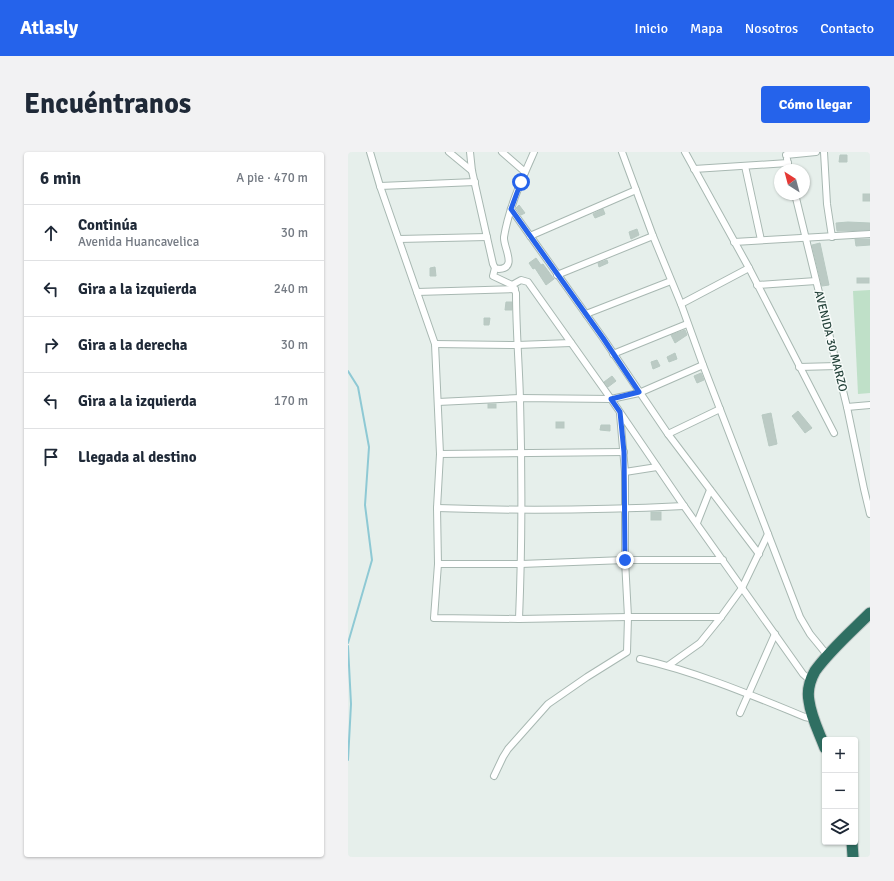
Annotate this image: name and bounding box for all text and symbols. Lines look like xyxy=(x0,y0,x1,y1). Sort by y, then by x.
text: Atlasly xyxy=(20,16,78,40)
text: Inicio xyxy=(635,20,668,37)
text: Mapa xyxy=(690,20,723,37)
text: Nosotros xyxy=(745,20,798,37)
text: Contacto xyxy=(820,20,874,37)
button: Cómo llegar xyxy=(761,86,870,123)
text: Encuéntranos xyxy=(24,87,191,121)
north arrow xyxy=(774,164,810,200)
text: 6 min xyxy=(40,168,81,189)
text: A pie · 470 m xyxy=(236,170,308,186)
route start xyxy=(512,173,530,191)
text: Continúa xyxy=(78,216,137,234)
icon: ahead xyxy=(40,222,62,244)
text: 30 m xyxy=(281,225,308,241)
text: Avenida Huancavelica xyxy=(78,234,199,250)
icon: left xyxy=(40,278,62,300)
text: Gira a la izquierda xyxy=(78,280,197,298)
text: 240 m xyxy=(274,281,308,297)
street label: AVENIDA 30 MARZO xyxy=(811,289,850,393)
icon: right xyxy=(40,334,62,356)
text: Gira a la derecha xyxy=(78,336,188,354)
text: 30 m xyxy=(281,337,308,353)
icon: left xyxy=(40,390,62,412)
text: Gira a la izquierda xyxy=(78,392,197,410)
text: 170 m xyxy=(274,393,308,409)
icon: arrive xyxy=(40,446,62,468)
text: Llegada al destino xyxy=(78,448,197,466)
route end xyxy=(616,551,634,569)
map controls xyxy=(822,737,858,845)
button: + xyxy=(822,737,858,773)
button: − xyxy=(822,773,858,809)
button: layers xyxy=(822,809,858,845)

